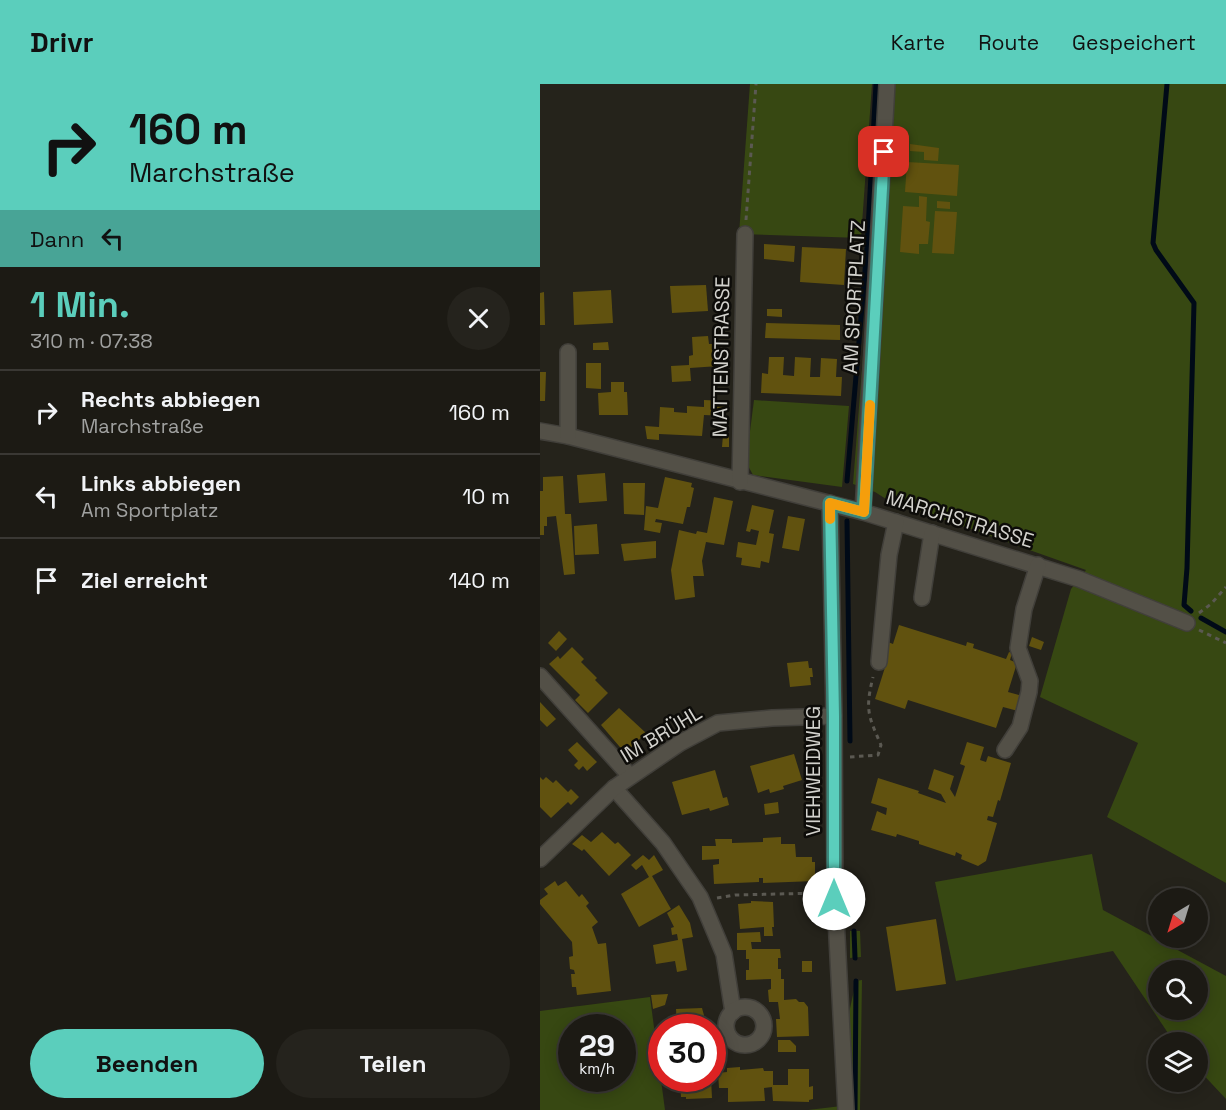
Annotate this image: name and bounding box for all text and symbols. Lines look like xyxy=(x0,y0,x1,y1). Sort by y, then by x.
text: Drivr xyxy=(30,24,94,60)
text: Karte xyxy=(891,29,945,56)
text: Route xyxy=(978,29,1039,56)
text: Gespeichert xyxy=(1072,29,1196,56)
text: 160 m xyxy=(129,103,248,156)
icon: right xyxy=(30,108,108,186)
pin xyxy=(858,126,909,177)
icon: arrive xyxy=(867,135,900,168)
text: Marchstraße xyxy=(129,155,295,190)
street label: AM SPORTPLATZ xyxy=(837,219,871,375)
icon: left xyxy=(96,222,129,255)
text: Dann xyxy=(30,225,84,253)
street label: MATTENSTRASSE xyxy=(707,276,735,438)
text: 1 Min. xyxy=(30,282,130,328)
button: close xyxy=(447,287,510,350)
text: 310 m · 07:38 xyxy=(30,328,153,354)
text: Rechts abbiegen xyxy=(81,385,261,413)
icon: right xyxy=(30,396,63,429)
text: 160 m xyxy=(449,398,510,426)
text: Marchstraße xyxy=(81,413,204,439)
text: Links abbiegen xyxy=(81,469,241,497)
icon: left xyxy=(30,480,63,513)
text: 10 m xyxy=(462,482,510,510)
street label: MARCHSTRASSE xyxy=(883,484,1037,554)
text: Am Sportplatz xyxy=(81,497,218,523)
icon: arrive xyxy=(30,564,63,597)
text: Ziel erreicht xyxy=(81,566,208,594)
text: 140 m xyxy=(448,566,510,594)
street label: IM BRÜHL xyxy=(616,700,707,768)
street label: VIEHWEIDWEG xyxy=(800,706,826,836)
position arrow xyxy=(802,867,866,931)
north arrow xyxy=(1148,888,1208,948)
map controls xyxy=(1148,888,1208,1092)
button: search xyxy=(1148,960,1208,1020)
speed limit sign: 30 xyxy=(648,1014,726,1092)
text: 29 xyxy=(579,1026,615,1065)
button: Beenden xyxy=(30,1029,264,1098)
button: Teilen xyxy=(276,1029,510,1098)
button: layers xyxy=(1148,1032,1208,1092)
text: km/h xyxy=(579,1059,615,1078)

